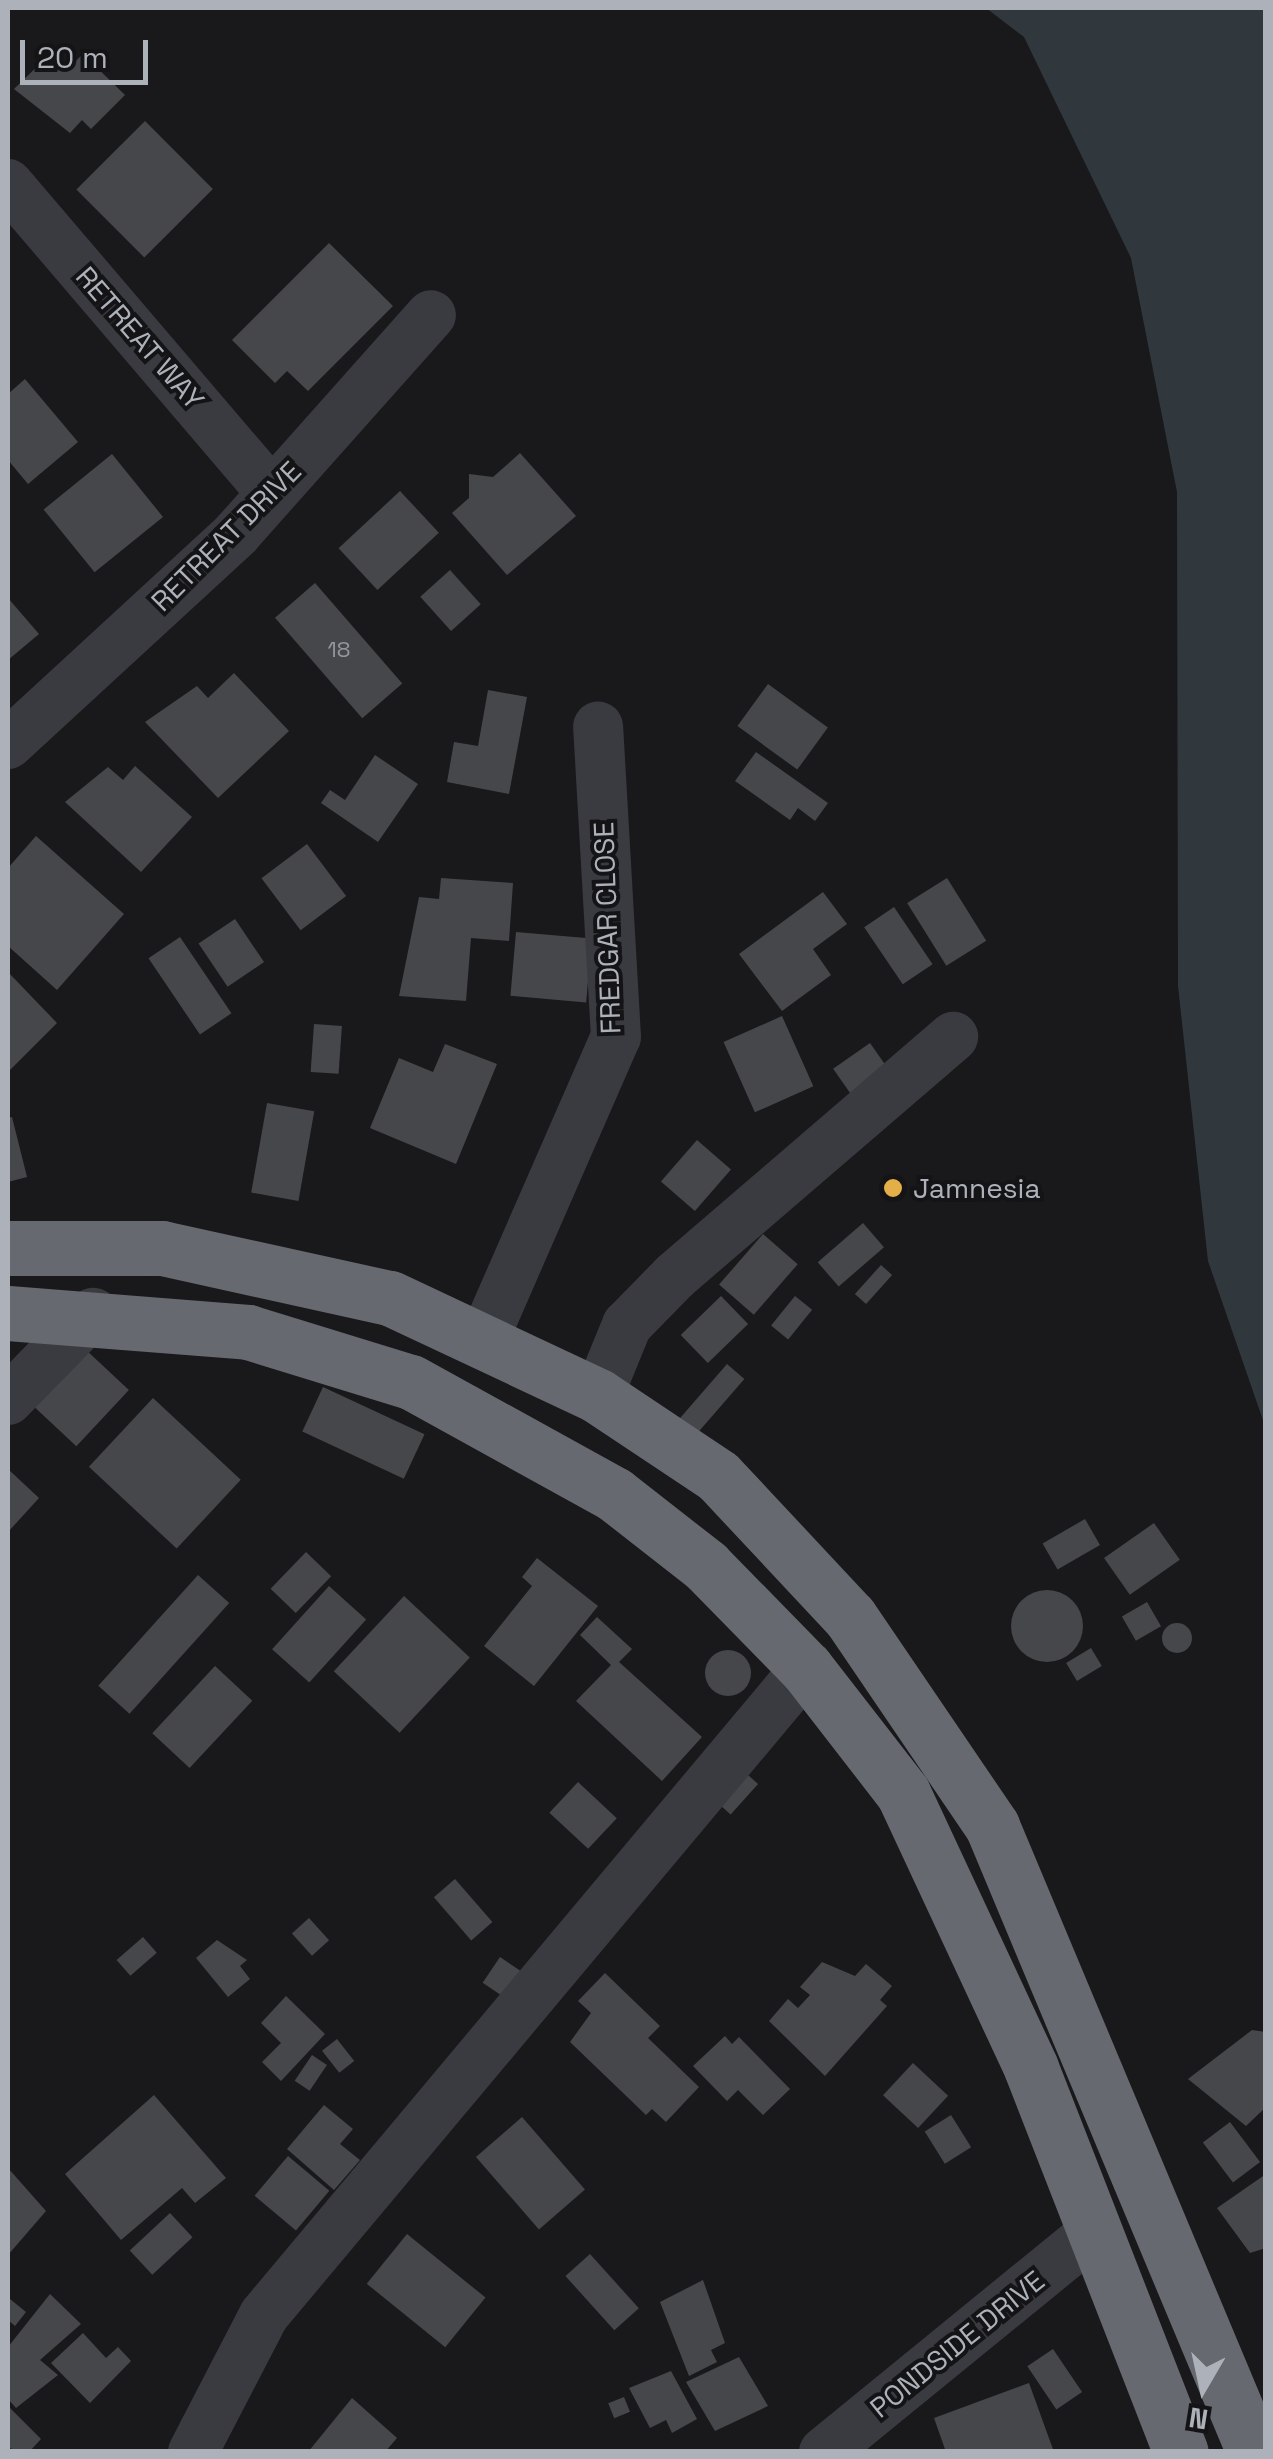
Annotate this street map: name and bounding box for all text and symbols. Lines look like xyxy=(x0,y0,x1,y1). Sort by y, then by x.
scale bar xyxy=(25,20,152,82)
text: 20 m xyxy=(37,38,108,77)
street label: RETREAT WAY xyxy=(69,259,211,417)
street label: RETREAT DRIVE xyxy=(144,454,308,618)
house number: 18 xyxy=(328,637,350,663)
street label: FREDGAR CLOSE xyxy=(587,821,627,1035)
place label: Jamnesia xyxy=(913,1171,1041,1205)
marker: Jamnesia xyxy=(882,1177,904,1199)
street label: PONDSIDE DRIVE xyxy=(863,2263,1051,2425)
north arrow xyxy=(1153,2339,1253,2439)
text: N xyxy=(1186,2399,1210,2438)

